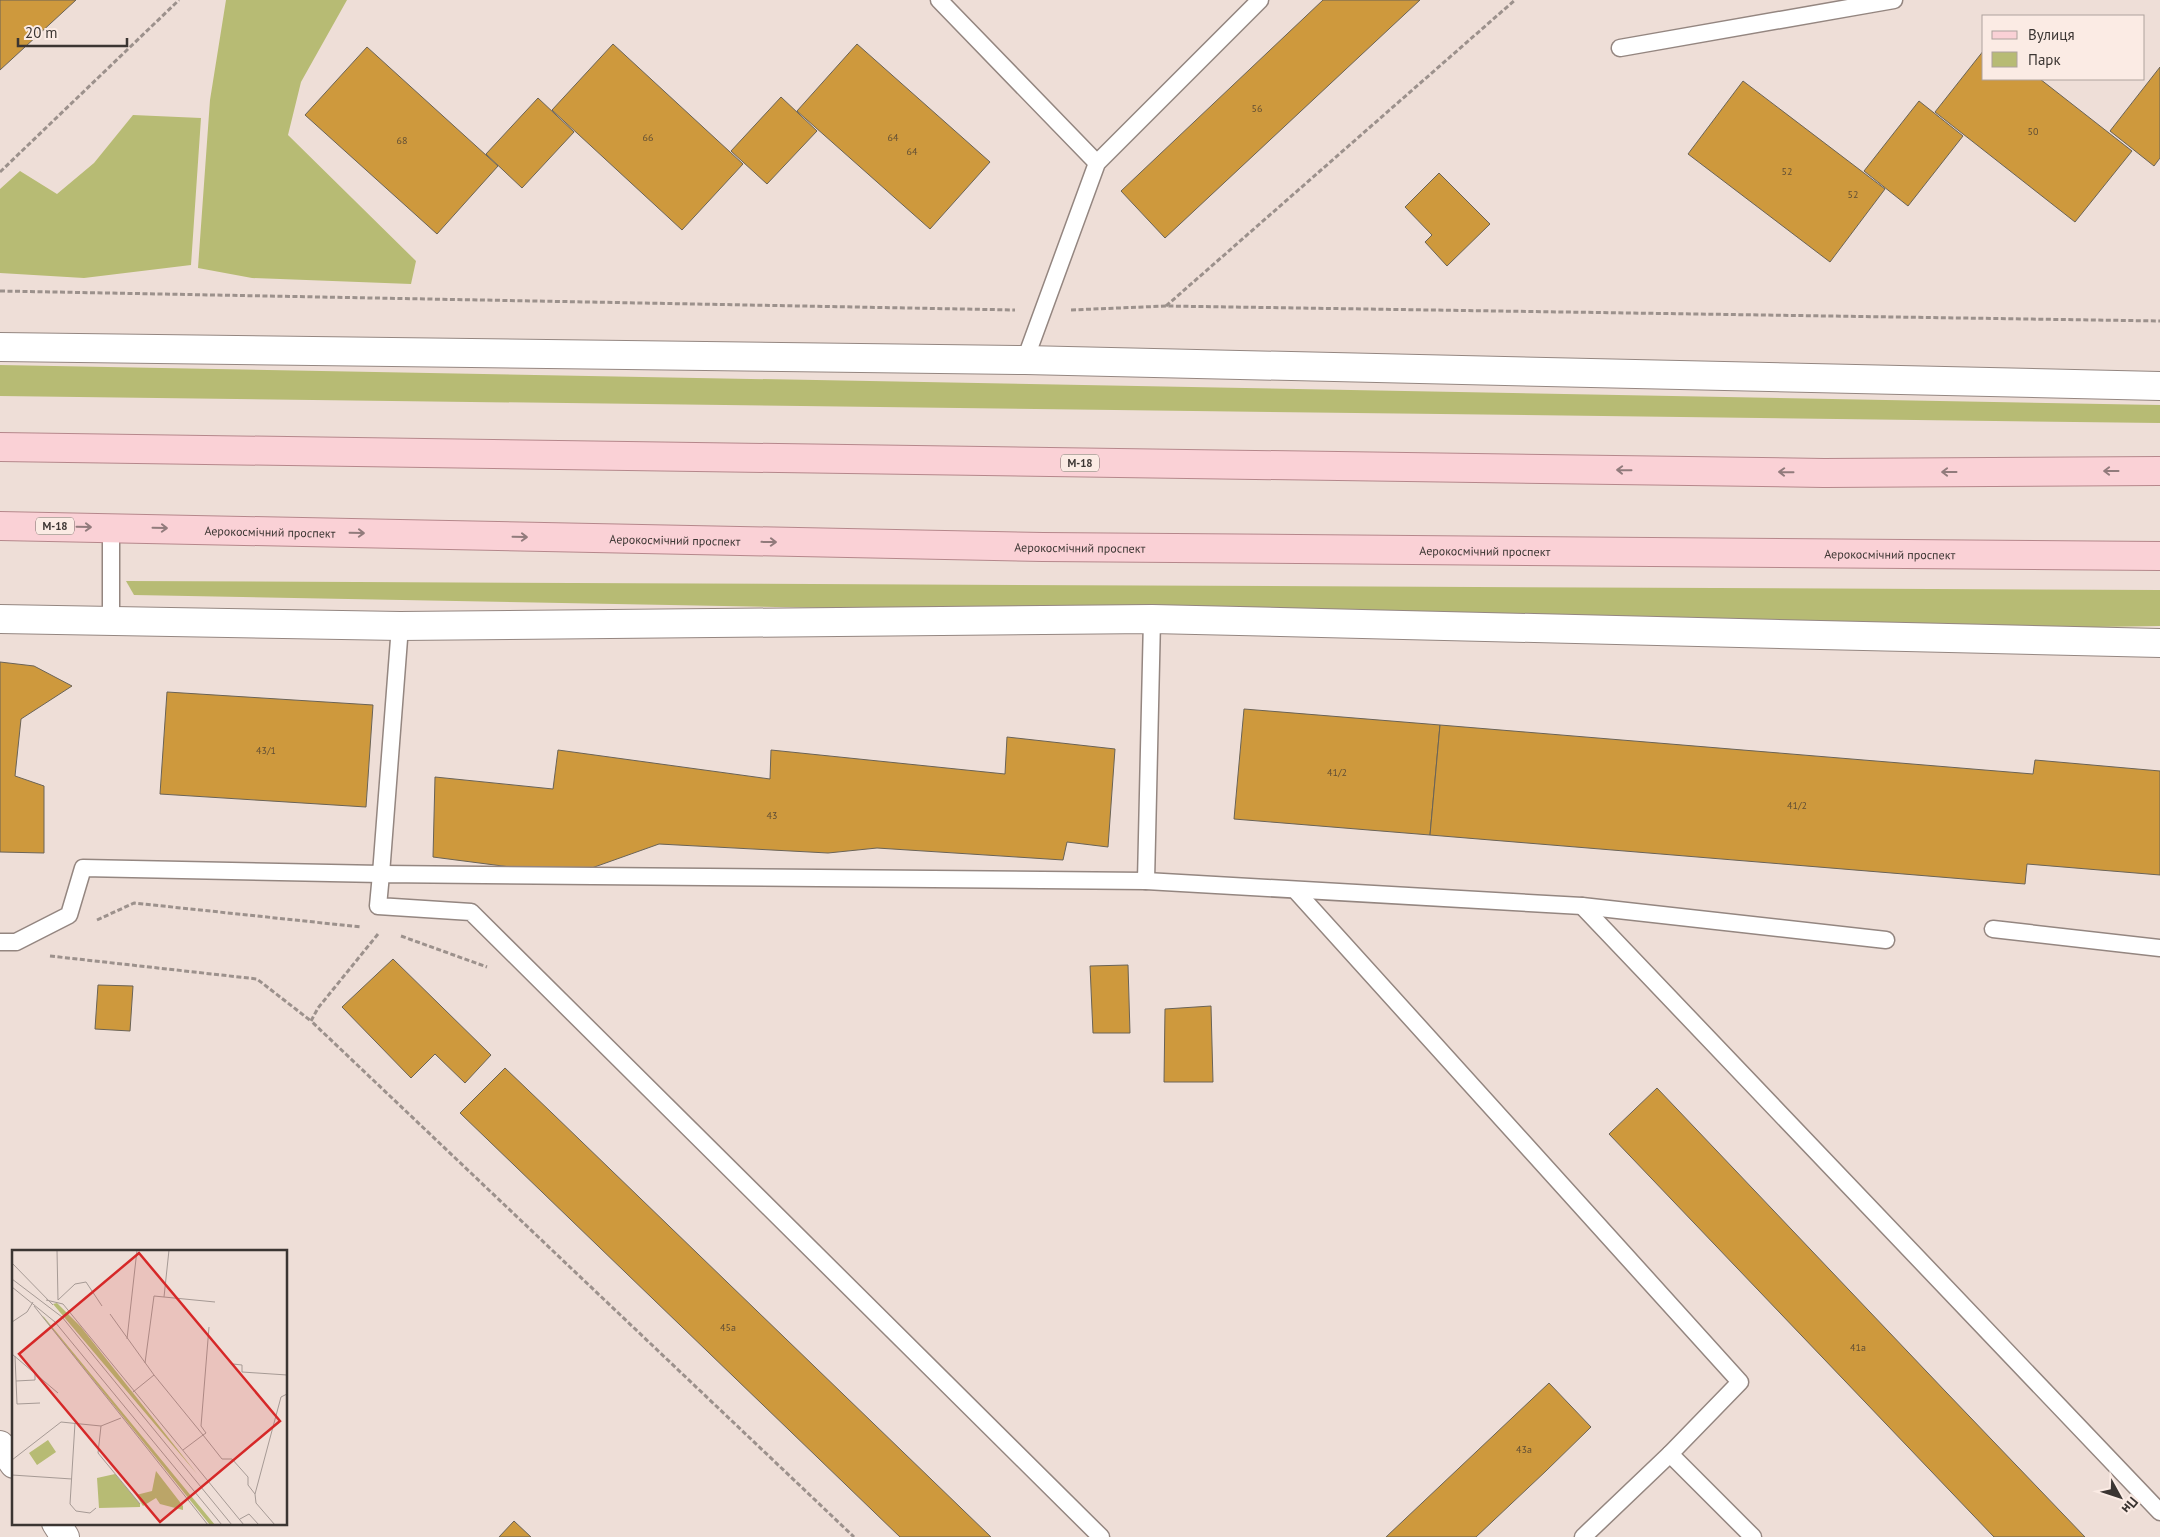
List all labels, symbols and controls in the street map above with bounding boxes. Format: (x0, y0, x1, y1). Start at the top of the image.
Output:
scale bar (18, 15, 126, 47)
legend (1982, 15, 2145, 80)
text: 20 m (25, 23, 58, 42)
text: Вулиця (2028, 25, 2075, 44)
text: Парк (2028, 50, 2061, 69)
house number: 56 (1252, 102, 1262, 115)
house number: 50 (2028, 125, 2039, 138)
house number: 66 (643, 131, 653, 144)
house number: 64 (888, 131, 899, 144)
house number: 68 (397, 134, 407, 147)
house number: 64 (907, 145, 918, 158)
house number: 52 (1782, 165, 1792, 178)
house number: 52 (1848, 188, 1858, 201)
road number: М-18 (1061, 454, 1099, 472)
one-way arrow (1616, 465, 1632, 475)
one-way arrow (2104, 466, 2120, 476)
one-way arrow (1779, 467, 1795, 477)
one-way arrow (1941, 467, 1958, 477)
road number: М-18 (36, 518, 74, 534)
one-way arrow (75, 522, 91, 532)
street label: Аерокосмічний проспект (204, 523, 336, 540)
one-way arrow (151, 524, 167, 533)
one-way arrow (348, 528, 365, 538)
street label: Аерокосмічний проспект (609, 531, 741, 548)
one-way arrow (511, 532, 527, 542)
one-way arrow (761, 537, 777, 547)
street label: Аерокосмічний проспект (1014, 539, 1146, 555)
street label: Аерокосмічний проспект (1419, 543, 1551, 559)
street label: Аерокосмічний проспект (1824, 546, 1955, 562)
house number: 43/1 (256, 744, 276, 757)
house number: 41/2 (1327, 766, 1347, 779)
house number: 41/2 (1787, 799, 1807, 812)
house number: 43 (767, 809, 777, 822)
inset map (12, 1250, 288, 1524)
house number: 45а (720, 1321, 736, 1334)
house number: 41а (1850, 1341, 1866, 1354)
house number: 43а (1516, 1443, 1532, 1456)
north arrow (2095, 1472, 2145, 1522)
text: Пн (2118, 1493, 2142, 1517)

